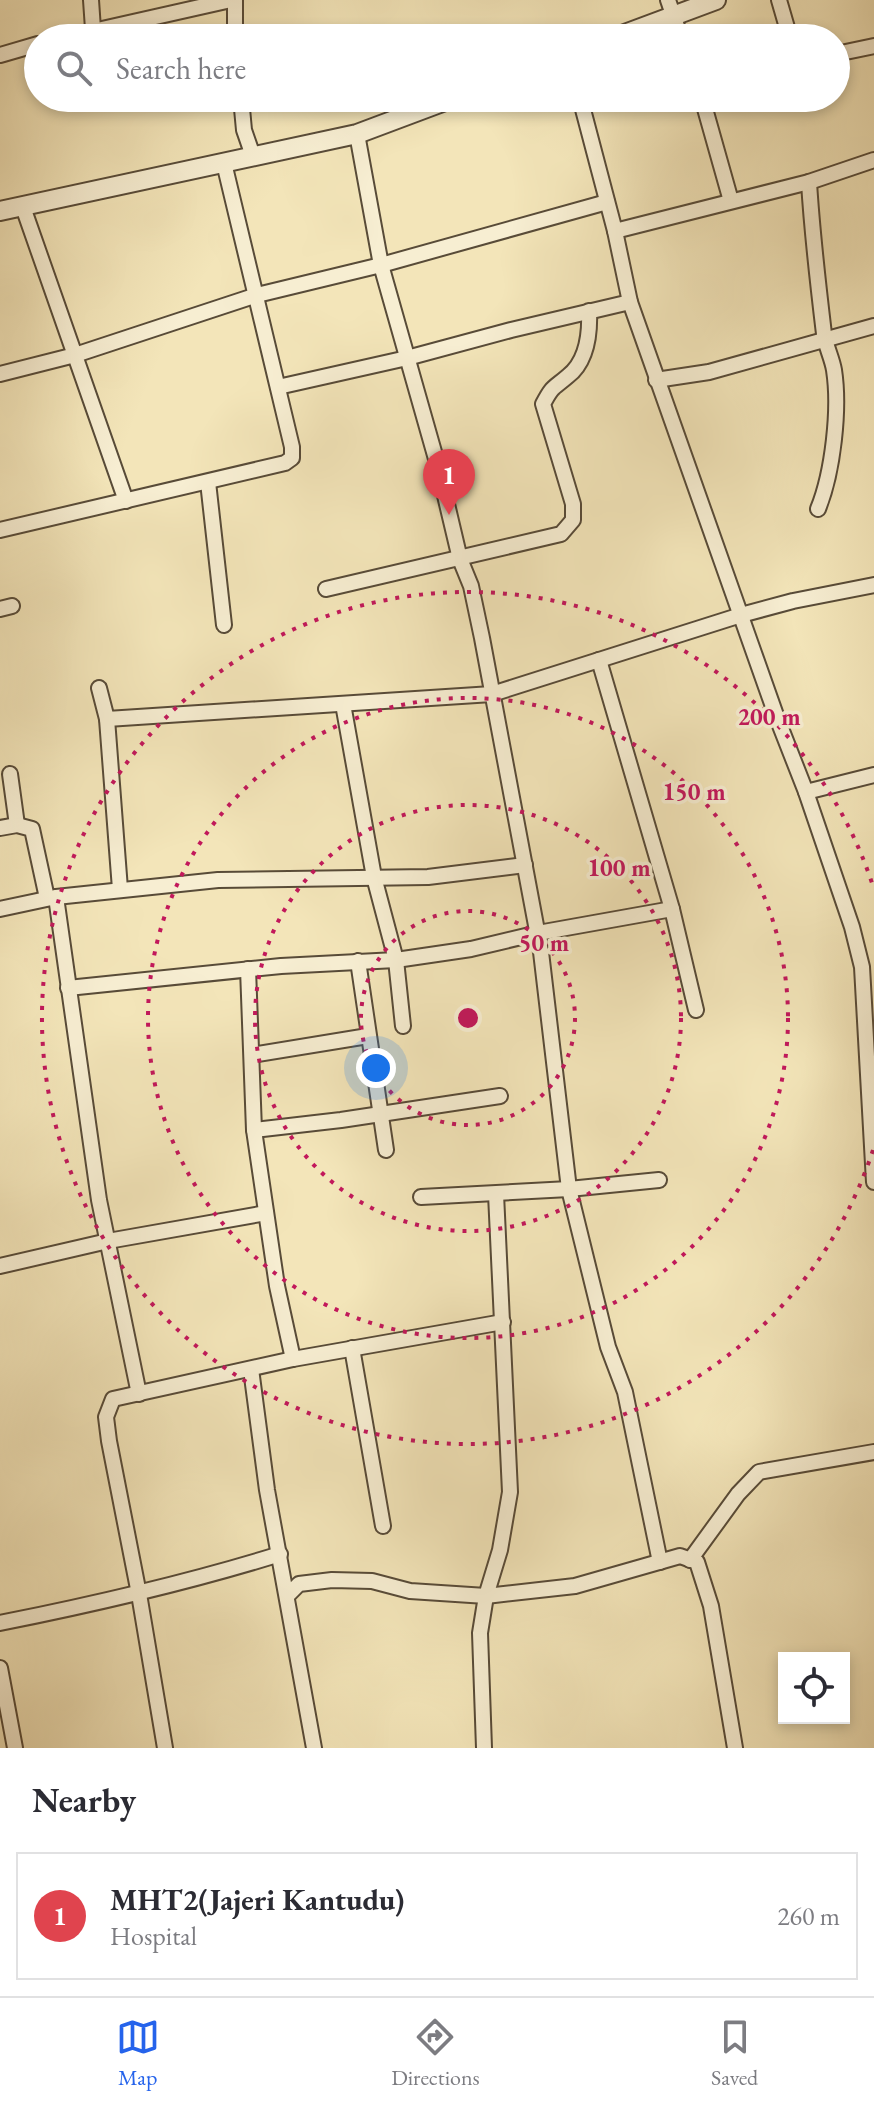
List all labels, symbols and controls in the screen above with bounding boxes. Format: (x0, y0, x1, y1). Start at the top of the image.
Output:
search box (24, 24, 850, 112)
icon: search (52, 46, 96, 90)
text: Search here (116, 49, 246, 88)
pin: 1 (423, 449, 475, 515)
text: 200 m (737, 701, 801, 732)
text: 150 m (662, 776, 726, 807)
text: 100 m (587, 852, 651, 883)
text: 50 m (519, 927, 569, 958)
centre of rings (454, 1004, 482, 1032)
your location (356, 1048, 396, 1088)
map controls (778, 1652, 850, 1724)
button: locate (778, 1652, 850, 1724)
text: Nearby (32, 1778, 136, 1822)
text: MHT2(Jajeri Kantudu) (110, 1880, 404, 1919)
text: 1 (53, 1899, 67, 1933)
text: 260 m (777, 1899, 840, 1933)
text: Hospital (110, 1919, 197, 1953)
tab: Map (116, 2015, 160, 2092)
tab: Directions (391, 2015, 480, 2092)
tab: Saved (711, 2015, 758, 2092)

